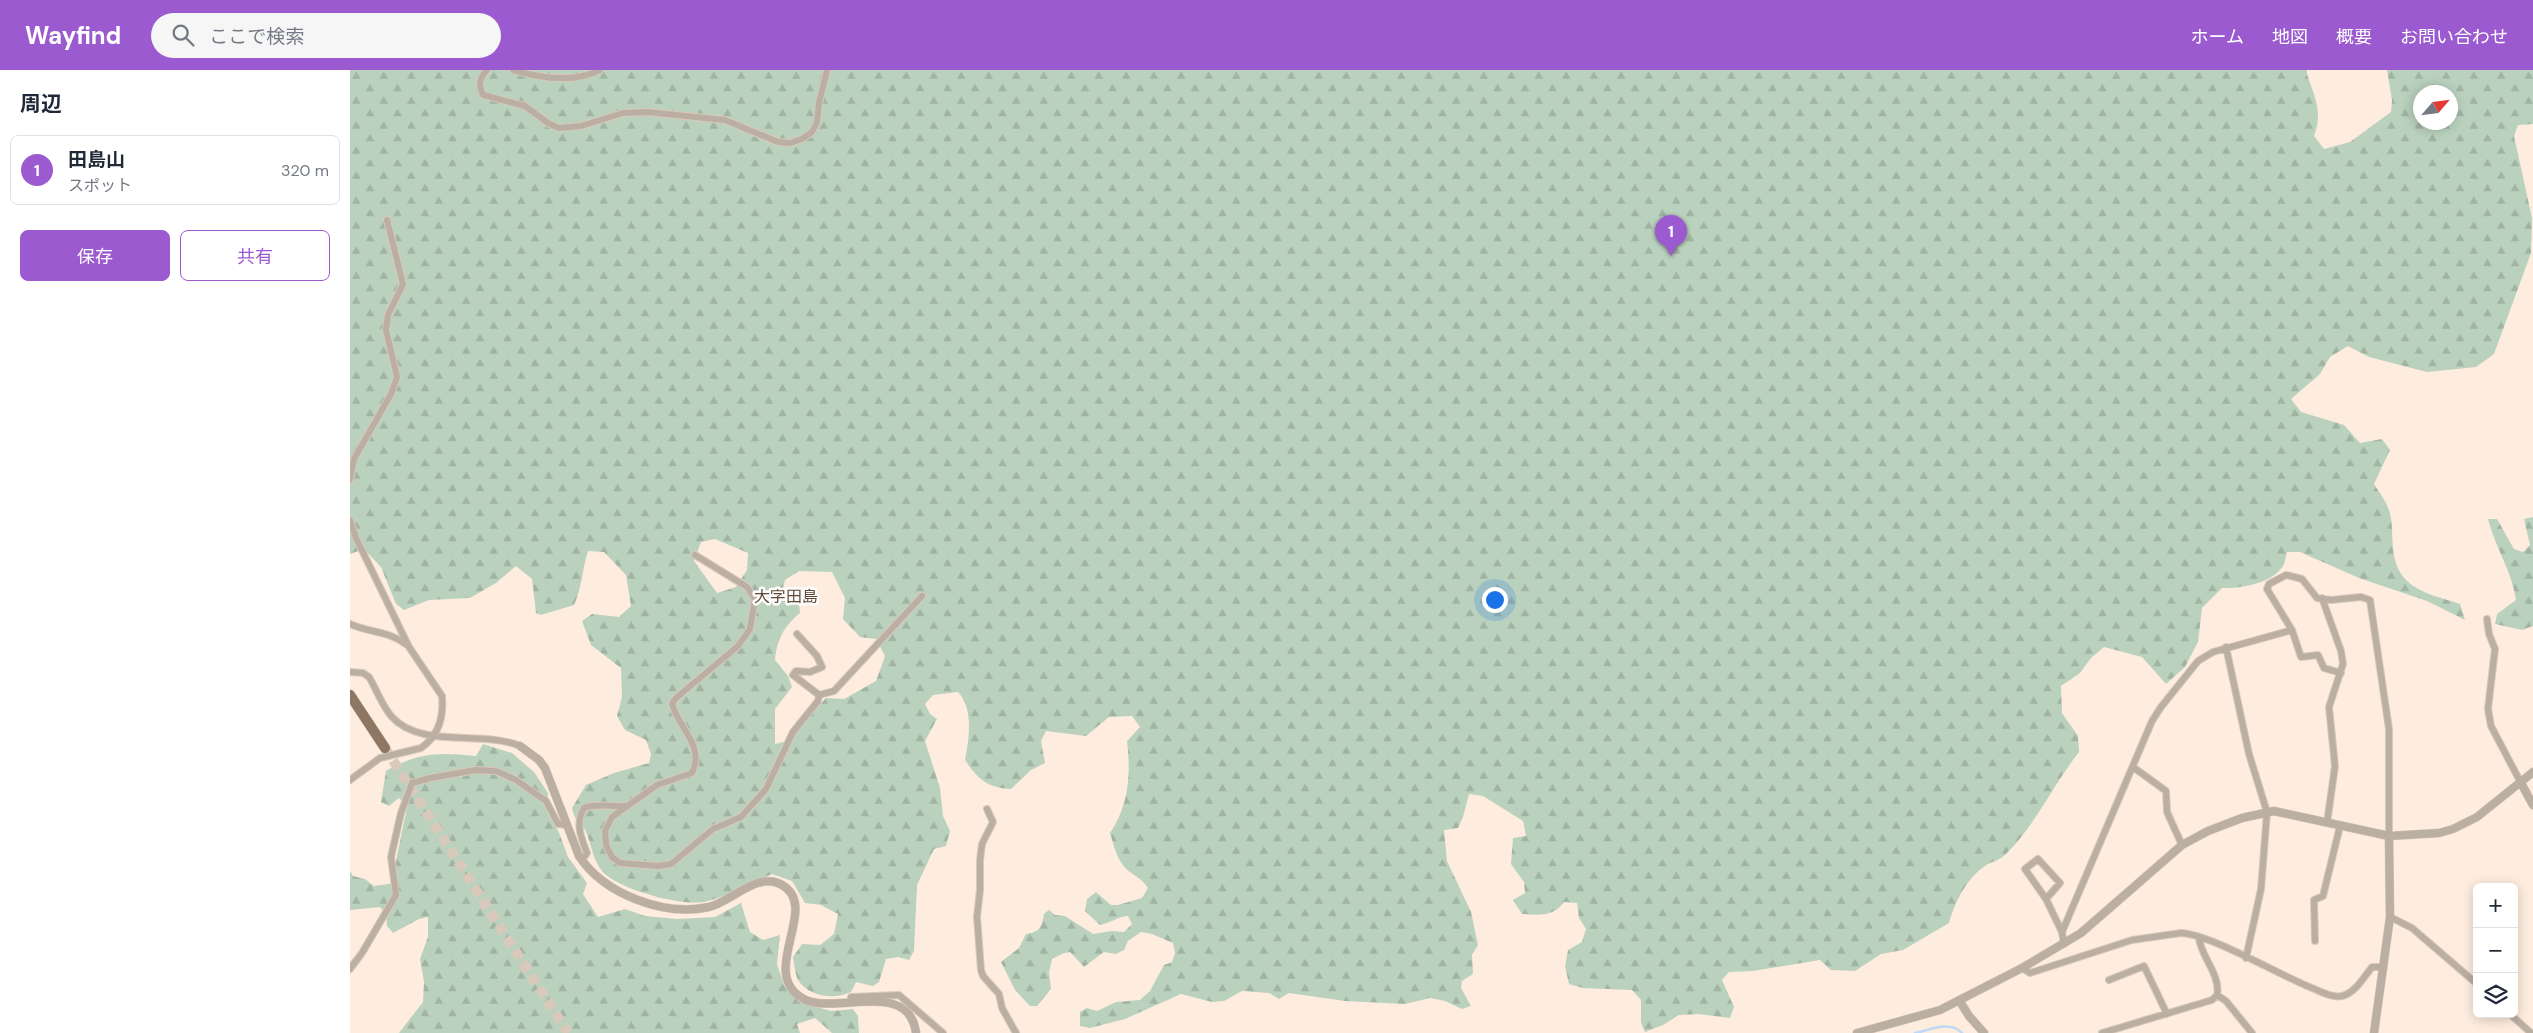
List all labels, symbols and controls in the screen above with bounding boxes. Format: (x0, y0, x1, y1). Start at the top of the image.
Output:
search box (151, 13, 501, 58)
text: Wayfind (25, 20, 121, 51)
icon: search (169, 21, 197, 49)
text: ここで検索 (209, 24, 304, 49)
text: ホーム (2191, 25, 2244, 49)
text: 地図 (2272, 25, 2308, 49)
text: 概要 (2336, 25, 2372, 49)
text: お問い合わせ (2400, 25, 2508, 49)
north arrow (2413, 85, 2458, 130)
text: 周辺 (20, 90, 62, 118)
text: 田島山 (68, 147, 125, 172)
text: 1 (34, 160, 40, 181)
text: 320 m (281, 160, 329, 181)
text: スポット (68, 175, 132, 196)
pin: 1 (1655, 215, 1687, 256)
button: 保存 (20, 230, 170, 281)
button: 共有 (180, 230, 330, 281)
district label: 大字田島 (754, 586, 818, 607)
your location (1482, 587, 1508, 613)
map controls (2473, 883, 2518, 1018)
button: + (2473, 883, 2518, 928)
button: − (2473, 928, 2518, 973)
button: layers (2473, 973, 2518, 1018)

